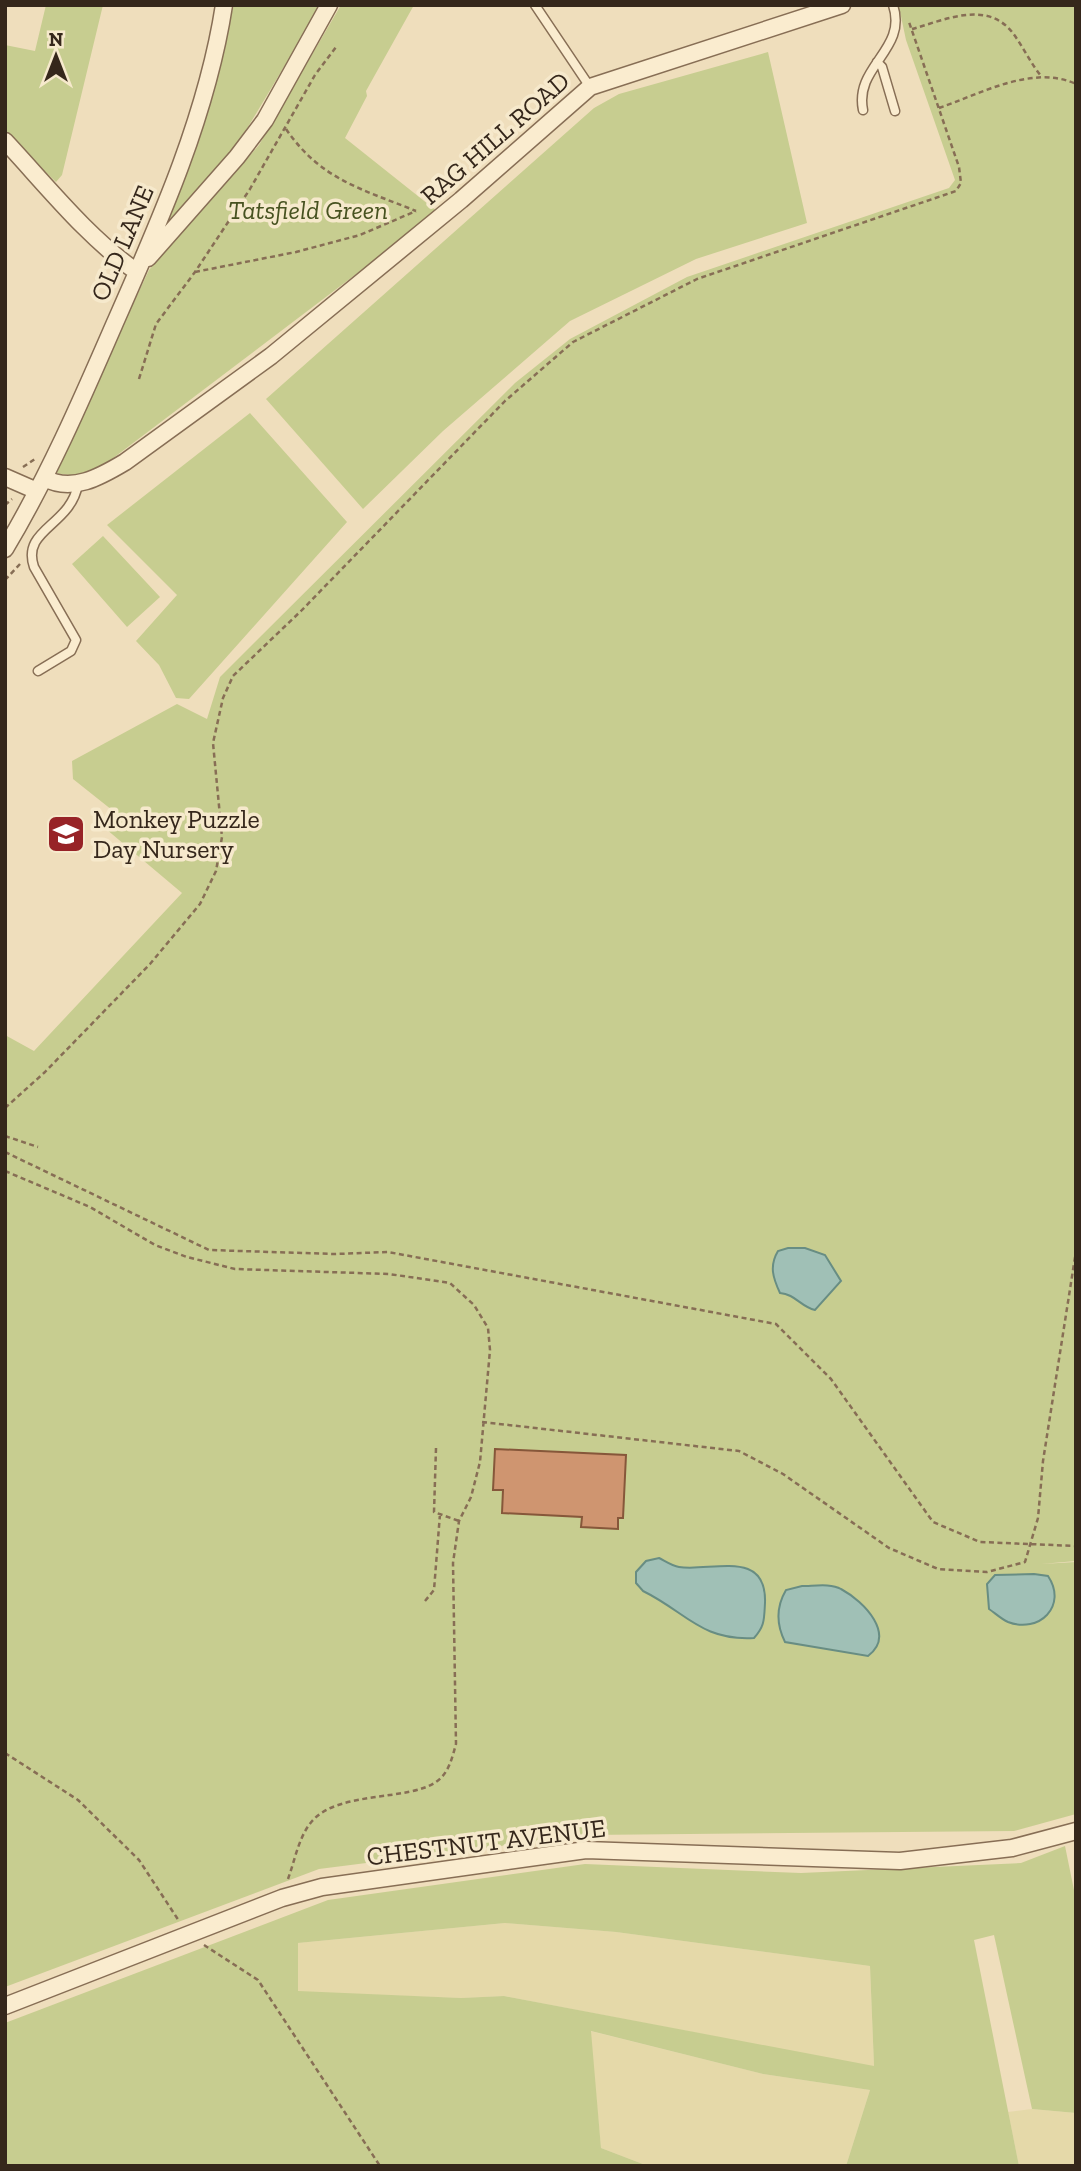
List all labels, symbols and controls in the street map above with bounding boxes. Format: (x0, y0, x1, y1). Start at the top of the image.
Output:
north arrow (21, 21, 91, 91)
text: N (49, 28, 63, 51)
street label: RAG HILL ROAD (414, 65, 576, 211)
street label: OLD LANE (83, 180, 161, 306)
park label: Tatsfield Green (228, 194, 388, 226)
place label: Monkey Puzzle Day Nursery (93, 803, 260, 865)
school or university icon: Monkey Puzzle Day Nursery (45, 813, 87, 855)
street label: CHESTNUT AVENUE (365, 1811, 607, 1873)

